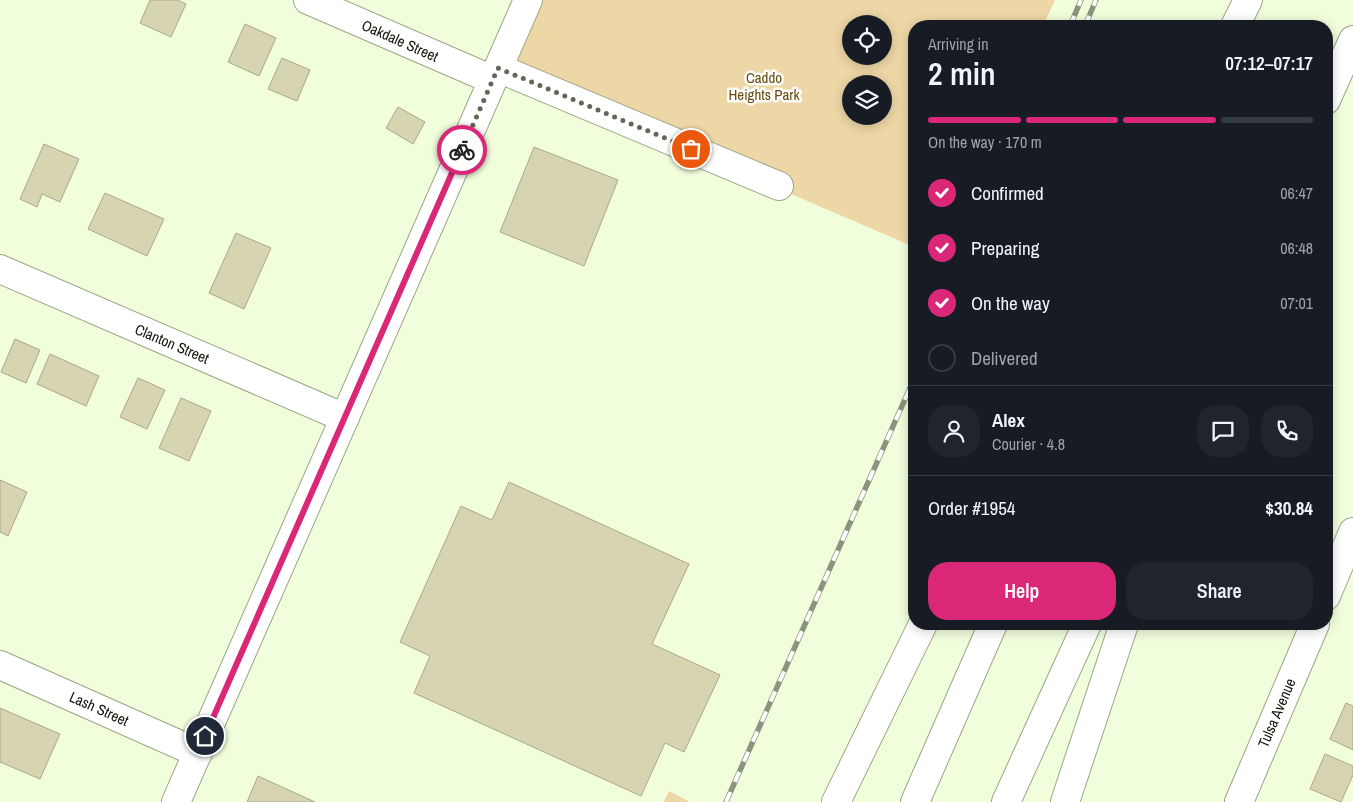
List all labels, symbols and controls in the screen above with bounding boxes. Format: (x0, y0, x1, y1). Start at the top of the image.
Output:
street label: Oakdale Street (358, 14, 442, 67)
map controls (842, 15, 892, 125)
button: locate (842, 15, 892, 65)
text: Arriving in (928, 33, 989, 55)
text: 07:12–07:17 (1225, 50, 1313, 76)
text: 2 min (928, 52, 996, 95)
park label: Caddo Heights Park (728, 67, 800, 105)
button: layers (842, 75, 892, 125)
courier (437, 125, 487, 175)
pin (670, 128, 712, 170)
text: On the way · 170 m (928, 131, 1042, 153)
icon: bag (677, 135, 705, 163)
icon: bike (448, 136, 476, 164)
icon: check (928, 179, 956, 207)
text: Confirmed (971, 180, 1044, 206)
text: 06:47 (1280, 182, 1313, 204)
icon: check (928, 234, 956, 262)
text: Preparing (971, 235, 1039, 261)
text: 06:48 (1280, 237, 1313, 259)
icon: check (928, 289, 956, 317)
text: On the way (971, 290, 1050, 316)
text: 07:01 (1280, 292, 1313, 314)
street label: Clanton Street (132, 319, 213, 369)
text: Delivered (971, 345, 1038, 371)
button: person (928, 405, 980, 457)
button: chat (1197, 405, 1249, 457)
button: phone (1261, 405, 1313, 457)
text: Alex (992, 407, 1025, 433)
text: Courier · 4.8 (992, 433, 1065, 455)
text: Order #1954 (928, 495, 1015, 521)
text: $30.84 (1265, 495, 1313, 521)
button: Help (928, 562, 1116, 620)
button: Share (1126, 562, 1313, 620)
street label: Tulsa Avenue (1253, 675, 1301, 751)
street label: Lash Street (66, 686, 133, 731)
pin (184, 715, 226, 757)
icon: home (191, 722, 219, 750)

